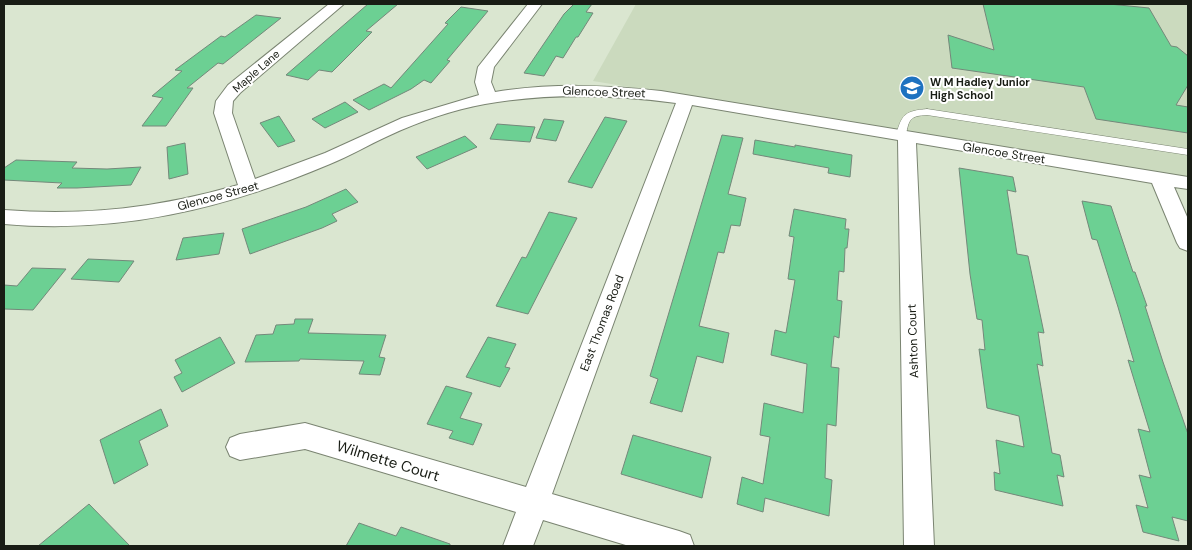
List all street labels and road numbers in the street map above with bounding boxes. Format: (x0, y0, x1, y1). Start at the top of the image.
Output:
street label: Maple Lane (229, 47, 283, 95)
street label: Glencoe Street (562, 83, 646, 101)
street label: Glencoe Street (962, 139, 1047, 167)
street label: Glencoe Street (176, 177, 261, 215)
street label: East Thomas Road (576, 272, 628, 374)
street label: Ashton Court (904, 303, 922, 378)
street label: Wilmette Court (334, 436, 442, 486)

